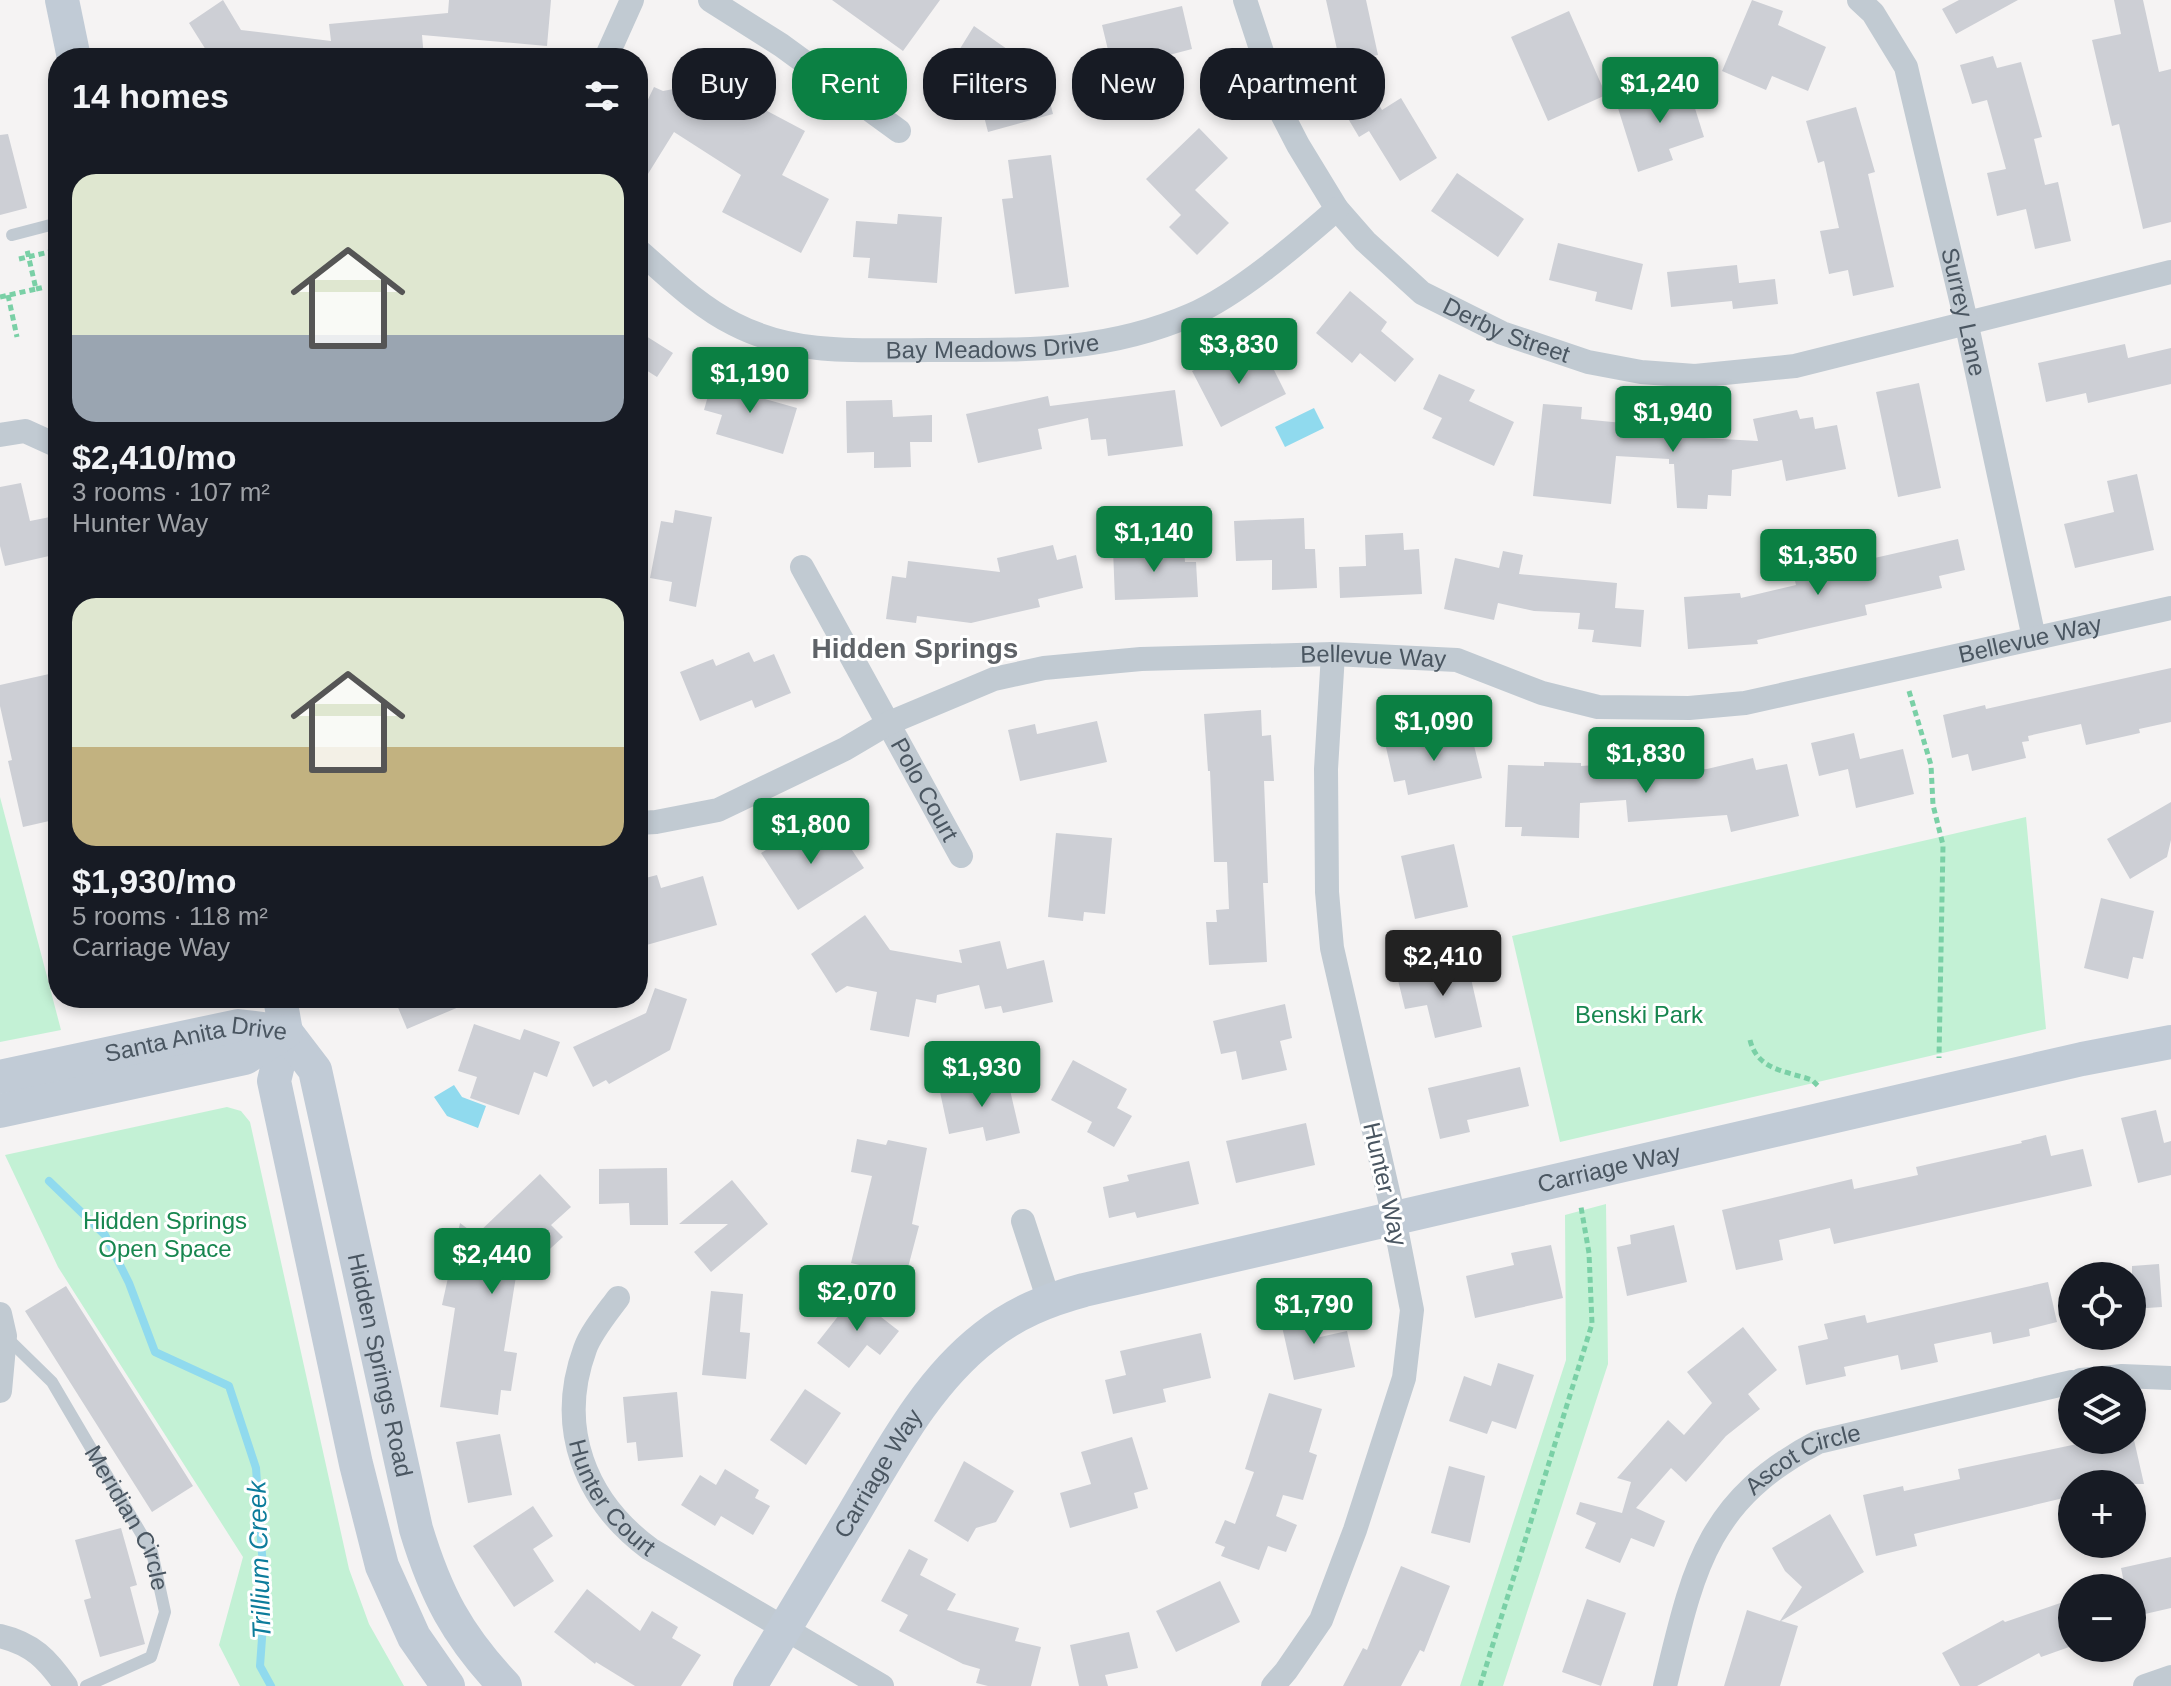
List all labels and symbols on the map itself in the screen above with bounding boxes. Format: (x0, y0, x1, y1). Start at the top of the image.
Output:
pin: $1,240 (1595, 57, 1725, 125)
street label: Surrey Lane (1936, 245, 1991, 379)
street label: Derby Street (1439, 292, 1574, 368)
pin: $3,830 (1174, 318, 1304, 386)
street label: Bay Meadows Drive (886, 328, 1101, 363)
pin: $1,190 (685, 347, 815, 415)
pin: $1,940 (1608, 386, 1738, 454)
pin: $1,140 (1089, 506, 1219, 574)
pin: $1,350 (1753, 529, 1883, 597)
street label: Bellevue Way (1956, 610, 2104, 668)
district label: Hidden Springs (812, 633, 1018, 664)
street label: Bellevue Way (1300, 640, 1447, 672)
pin: $1,090 (1369, 695, 1499, 763)
pin: $1,830 (1581, 727, 1711, 795)
street label: Polo Court (886, 733, 964, 846)
pin: $1,800 (746, 798, 876, 866)
pin: $2,410 (1378, 930, 1508, 998)
park label: Benski Park (1575, 1001, 1704, 1028)
street label: Santa Anita Drive (102, 1011, 289, 1067)
pin: $1,930 (917, 1041, 1047, 1109)
street label: Hunter Way (1358, 1120, 1413, 1248)
street label: Carriage Way (1535, 1138, 1683, 1198)
park label: Hidden Springs Open Space (83, 1207, 247, 1262)
pin: $2,440 (427, 1228, 557, 1296)
street label: Hidden Springs Road (343, 1251, 418, 1479)
pin: $2,070 (792, 1265, 922, 1333)
pin: $1,790 (1249, 1278, 1379, 1346)
street label: Carriage Way (828, 1404, 927, 1543)
street label: Ascot Circle (1739, 1418, 1863, 1500)
street label: Hunter Court (564, 1436, 661, 1561)
street label: Meridian Circle (79, 1441, 174, 1593)
water label: Trillium Creek (241, 1478, 277, 1640)

